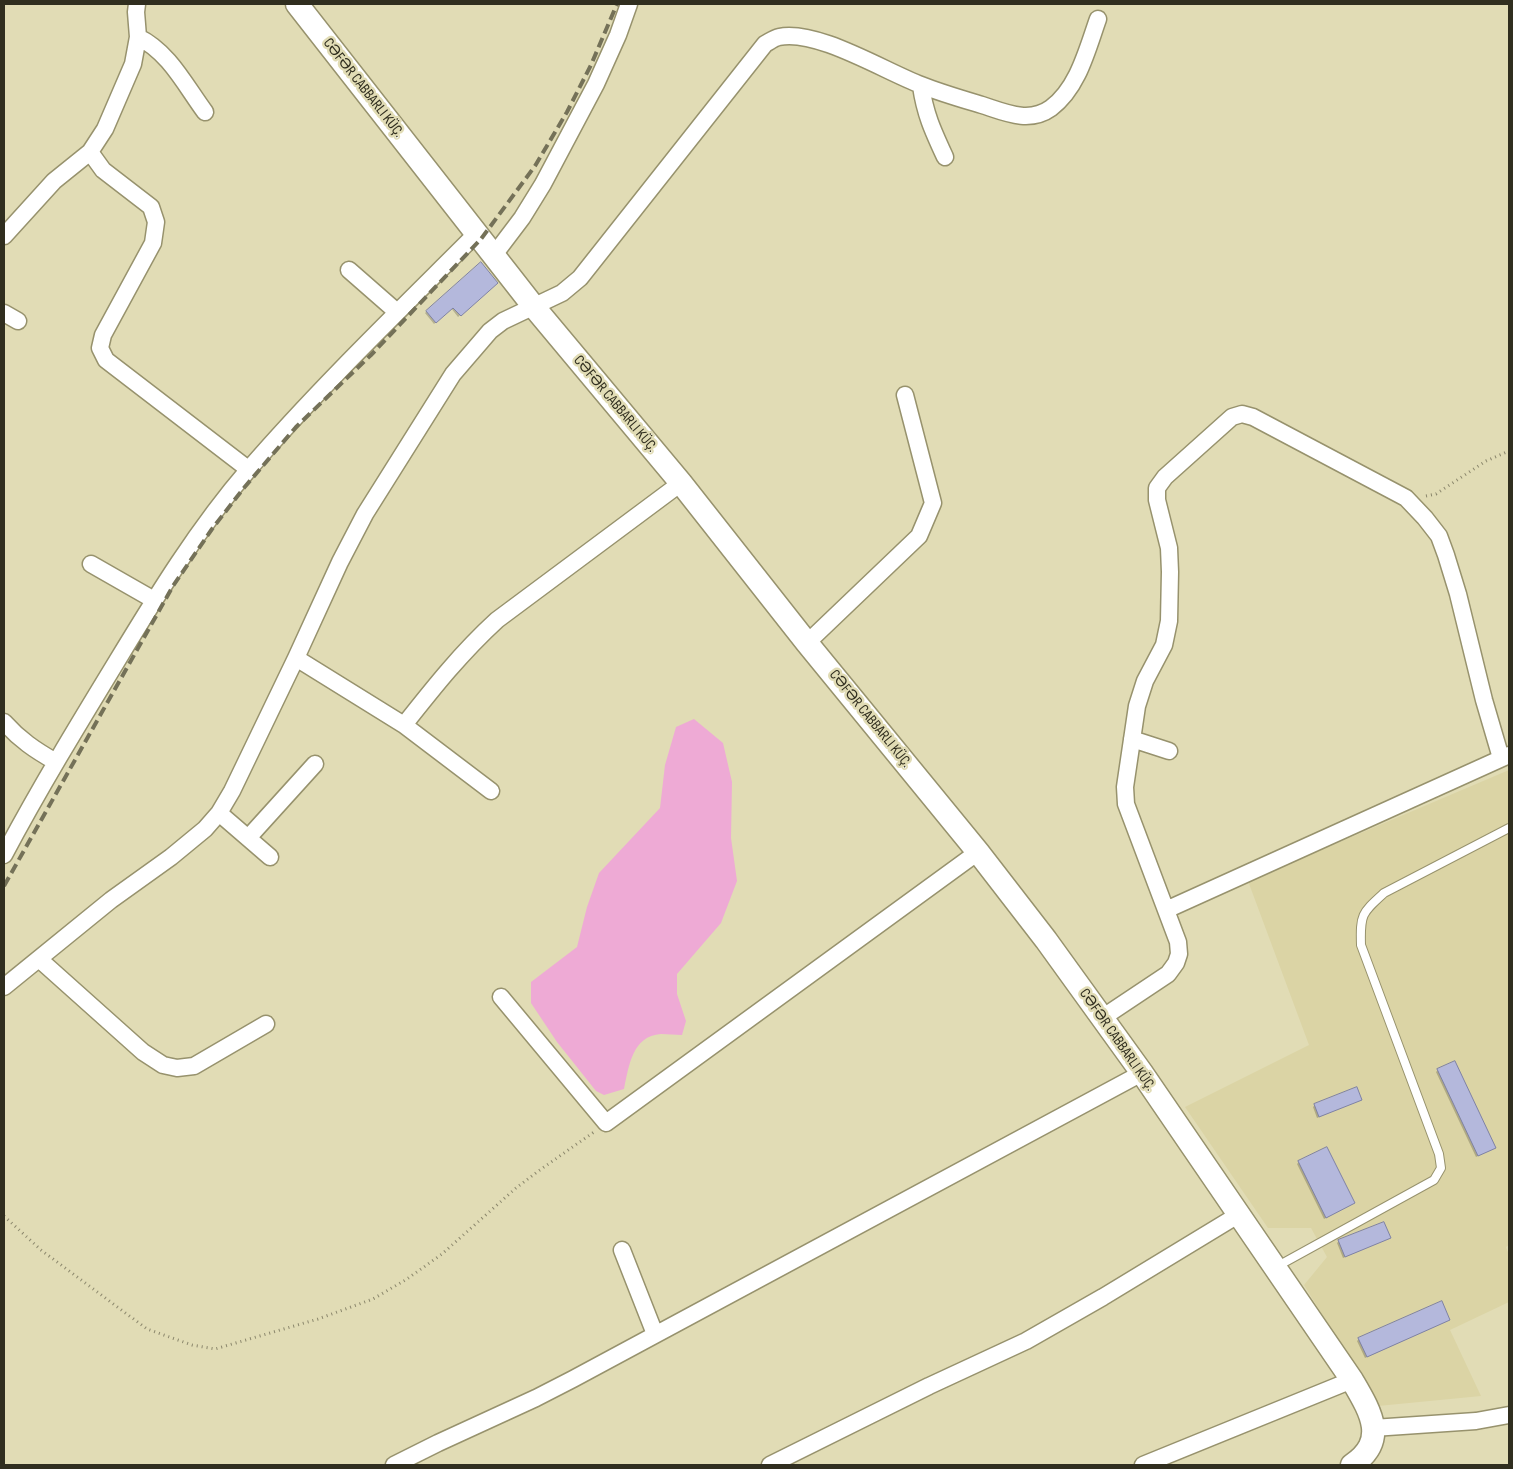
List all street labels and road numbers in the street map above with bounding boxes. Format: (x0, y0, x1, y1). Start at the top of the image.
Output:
street label: CƏFƏR CABBARLI KÜÇ. (319, 35, 407, 141)
street label: CƏFƏR CABBARLI KÜÇ. (569, 352, 661, 456)
street label: CƏFƏR CABBARLI KÜÇ. (825, 666, 915, 772)
street label: CƏFƏR CABBARLI KÜÇ. (1075, 985, 1159, 1095)

